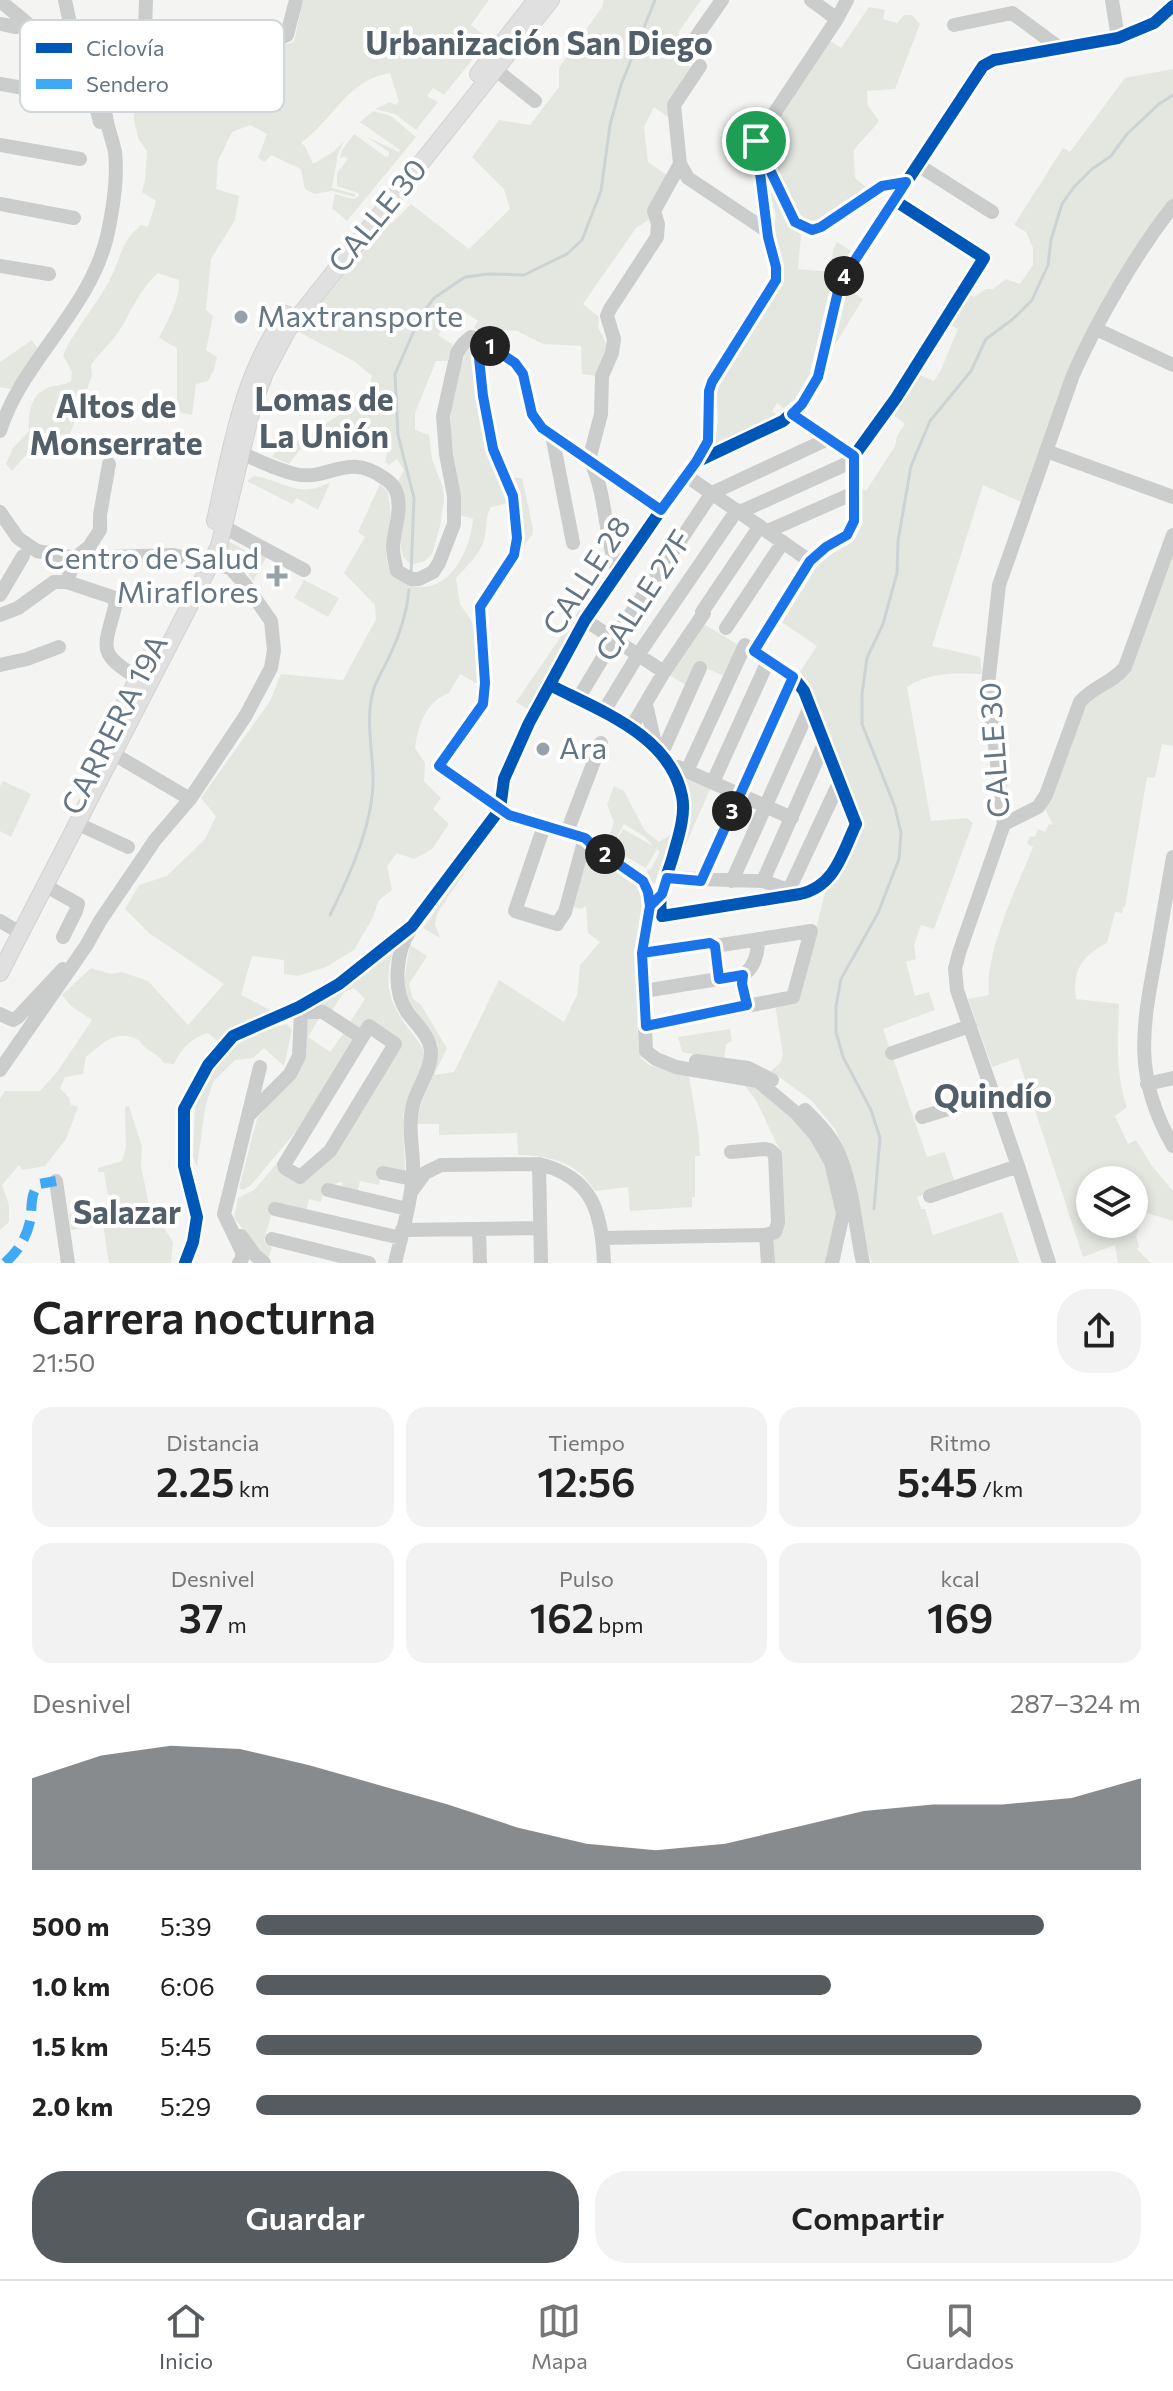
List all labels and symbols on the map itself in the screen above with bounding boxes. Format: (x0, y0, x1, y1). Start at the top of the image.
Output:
legend (20, 20, 284, 112)
district label: Urbanización San Diego (365, 22, 713, 62)
text: Ciclovía (86, 34, 164, 61)
text: Sendero (86, 70, 169, 97)
pin (722, 107, 790, 175)
street label: CALLE 30 (319, 150, 433, 279)
pin: 4 (824, 256, 864, 296)
place label: Maxtransporte (257, 296, 463, 333)
marker: Maxtransporte (232, 308, 250, 326)
pin: 1 (470, 326, 510, 366)
district label: Lomas de La Unión (254, 378, 394, 455)
district label: Altos de Monserrate (29, 385, 203, 462)
street label: CALLE 28 (533, 508, 637, 641)
street label: CALLE 27F (586, 522, 698, 667)
place label: Centro de Salud Miraflores (44, 538, 259, 609)
marker: Centro de Salud Miraflores (266, 565, 288, 587)
street label: CARRERA 19A (52, 628, 174, 820)
street label: CALLE 30 (969, 681, 1016, 819)
place label: Ara (559, 728, 607, 765)
marker: Ara (534, 740, 552, 758)
pin: 3 (712, 791, 752, 831)
pin: 2 (585, 834, 625, 874)
district label: Quindío (934, 1075, 1052, 1115)
district label: Salazar (73, 1191, 181, 1231)

